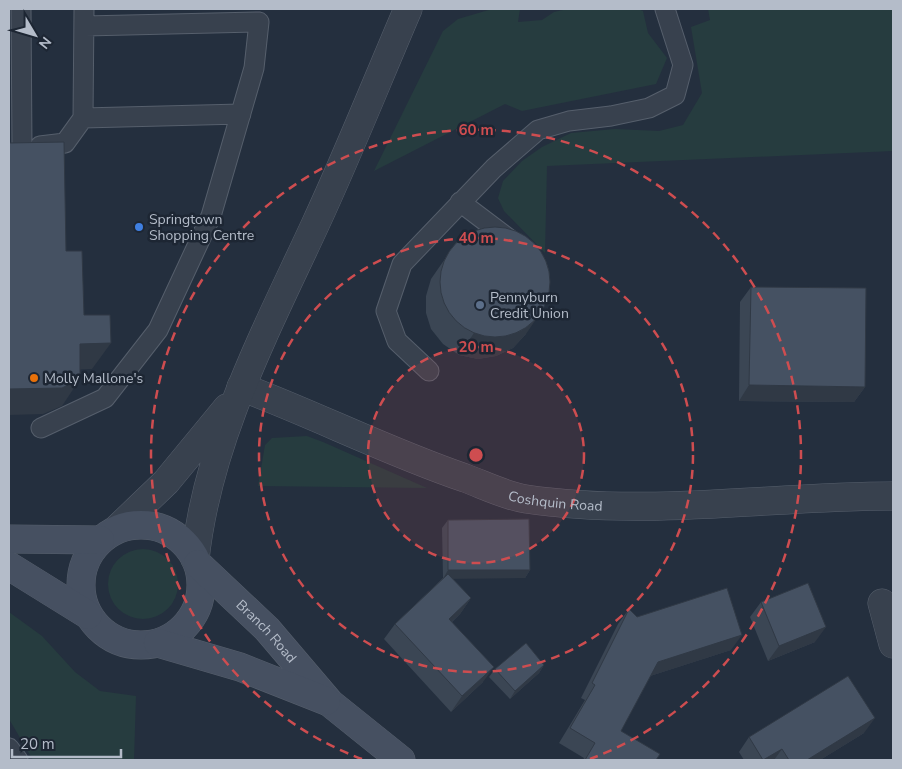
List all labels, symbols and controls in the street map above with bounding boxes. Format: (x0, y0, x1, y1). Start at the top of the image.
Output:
north arrow (10, 10, 60, 60)
text: N (34, 33, 56, 53)
text: 60 m (458, 120, 494, 140)
place label: Springtown Shopping Centre (149, 210, 254, 245)
marker: Springtown Shopping Centre (133, 221, 145, 233)
text: 40 m (458, 228, 494, 248)
place label: Pennyburn Credit Union (490, 288, 569, 323)
marker: Pennyburn Credit Union (474, 299, 486, 311)
text: 20 m (458, 337, 494, 357)
place label: Molly Mallone's (44, 369, 144, 388)
marker: Molly Mallone's (28, 372, 40, 384)
centre of rings (467, 446, 485, 464)
street label: Coshquin Road (506, 486, 603, 515)
street label: Branch Road (232, 595, 301, 667)
scale bar (12, 726, 121, 758)
text: 20 m (20, 734, 55, 754)

